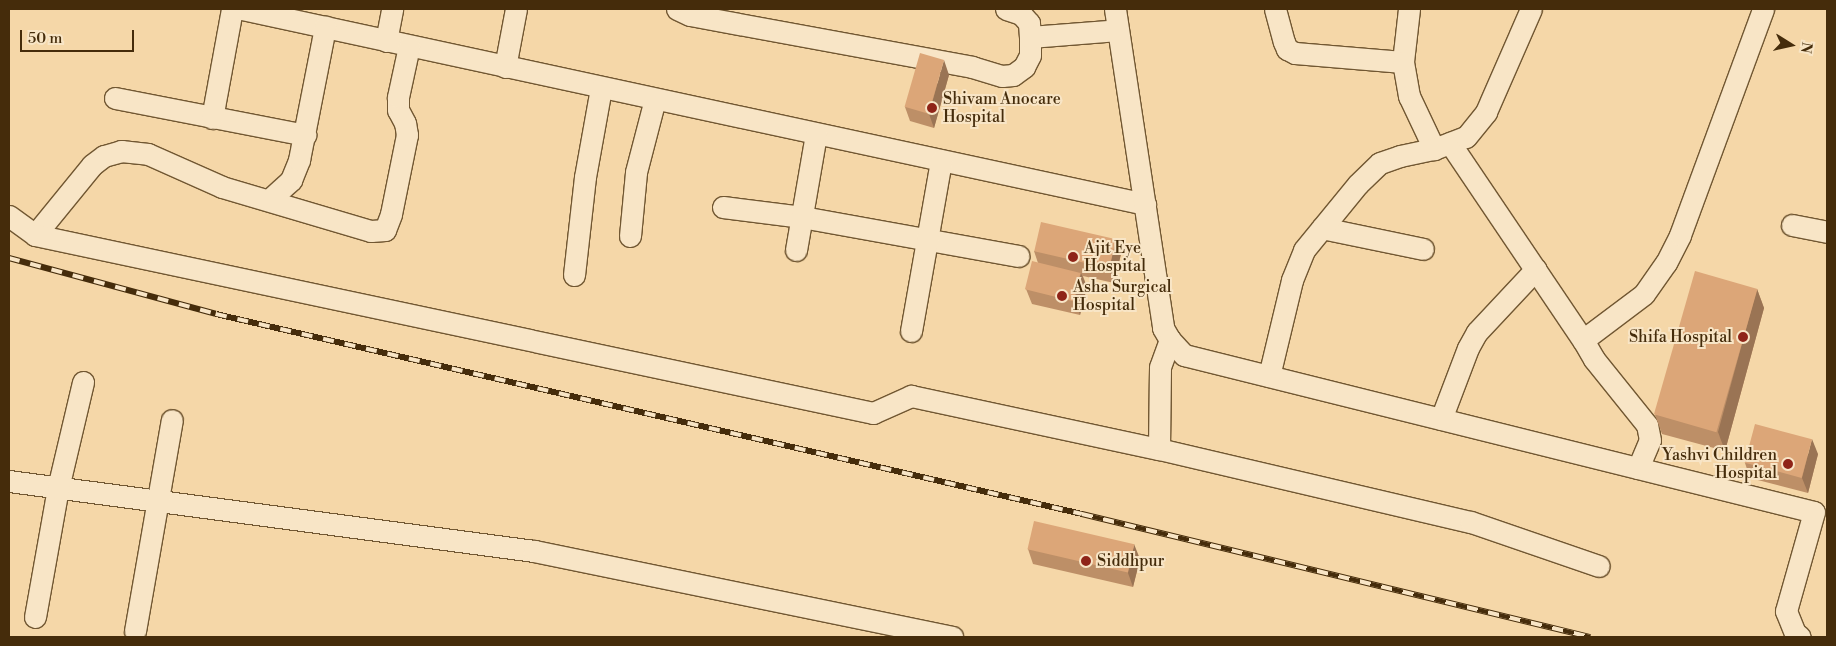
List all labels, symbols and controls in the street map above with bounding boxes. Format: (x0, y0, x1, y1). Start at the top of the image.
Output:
scale bar (22, 20, 136, 52)
north arrow (1766, 20, 1816, 70)
text: 50 m (28, 29, 62, 48)
text: N (1796, 41, 1816, 55)
place label: Shivam Anocare Hospital (943, 89, 1061, 127)
marker: Shivam Anocare Hospital (925, 101, 939, 115)
place label: Ajit Eye Hospital (1084, 238, 1146, 276)
marker: Ajit Eye Hospital (1066, 250, 1080, 264)
place label: Asha Surgical Hospital (1073, 277, 1171, 315)
marker: Asha Surgical Hospital (1055, 289, 1069, 303)
place label: Shifa Hospital (1629, 327, 1732, 347)
marker: Shifa Hospital (1736, 330, 1750, 344)
place label: Yashvi Children Hospital (1662, 445, 1777, 483)
marker: Yashvi Children Hospital (1781, 457, 1795, 471)
place label: Siddhpur (1097, 551, 1164, 571)
marker: Siddhpur (1079, 554, 1093, 568)

